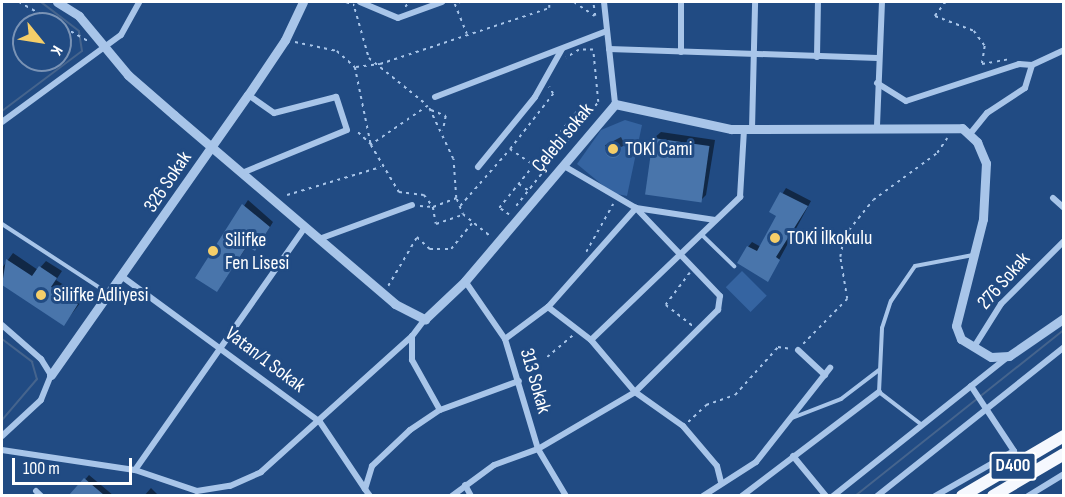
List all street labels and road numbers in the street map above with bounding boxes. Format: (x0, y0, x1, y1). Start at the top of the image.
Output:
street label: Çelebi sokak (527, 99, 599, 177)
street label: 326 Sokak (139, 147, 197, 217)
street label: 276 Sokak (973, 247, 1035, 315)
street label: Vatan/1 Sokak (220, 322, 310, 398)
street label: 313 Sokak (514, 346, 556, 416)
road number: D400 (989, 451, 1037, 481)

